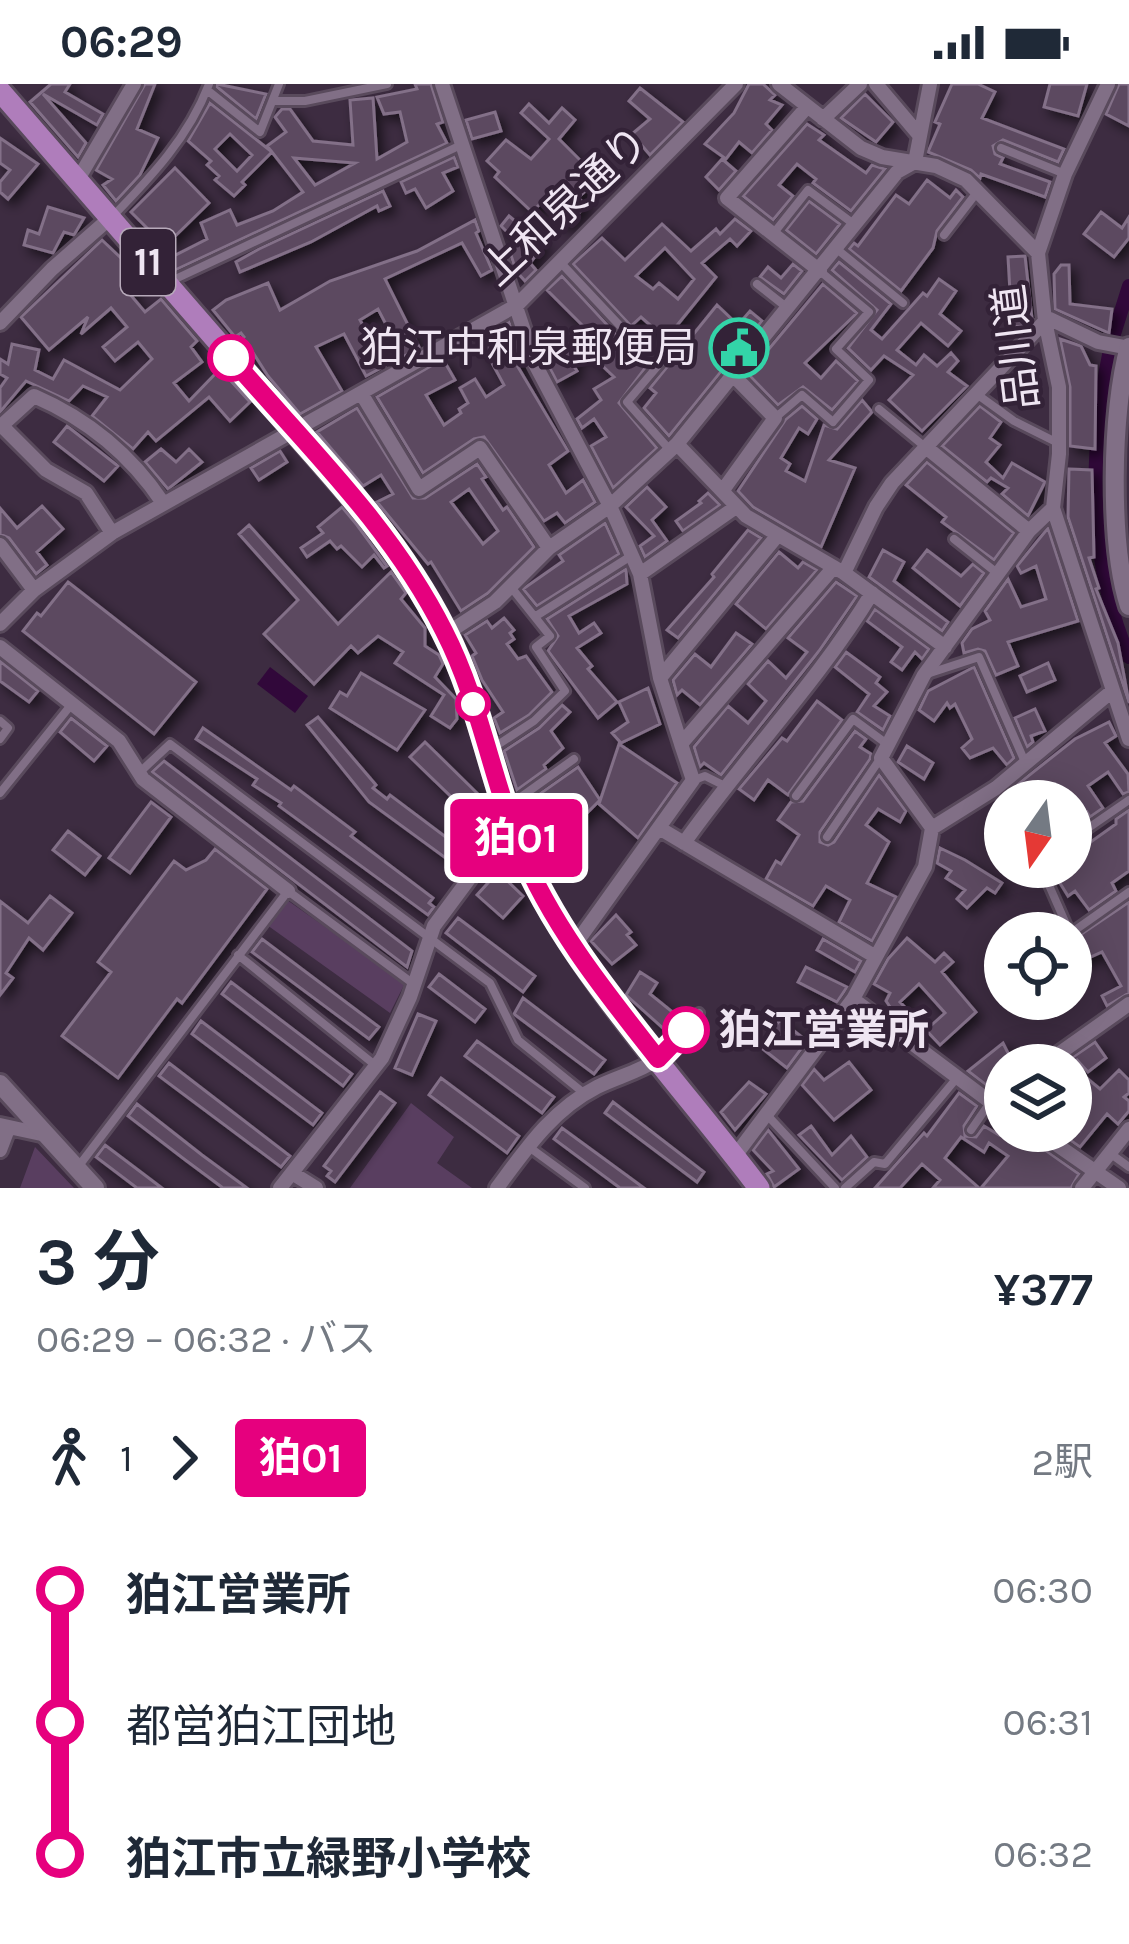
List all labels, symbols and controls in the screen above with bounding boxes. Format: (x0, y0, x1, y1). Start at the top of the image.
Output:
text: 06:29 (60, 16, 183, 68)
street label: 上和泉通り (471, 116, 659, 296)
road number: 11 (121, 229, 175, 295)
street label: 品川道 (984, 281, 1048, 413)
public building icon: 狛江中和泉郵便局 (708, 317, 770, 379)
place label: 狛江中和泉郵便局 (361, 323, 697, 373)
unlabelled marker (209, 336, 253, 380)
unlabelled marker (457, 688, 489, 720)
north arrow (984, 780, 1092, 888)
map controls (984, 780, 1092, 1152)
line badge: 狛01 (447, 799, 585, 877)
text: 狛01 (474, 813, 558, 863)
button: locate (984, 912, 1092, 1020)
place label: 狛江営業所 (719, 1005, 929, 1055)
marker: 狛江営業所 (664, 1008, 708, 1052)
button: layers (984, 1044, 1092, 1152)
text: 3 分 (36, 1223, 160, 1301)
text: ¥377 (994, 1264, 1093, 1316)
text: 06:29 – 06:32 · バス (36, 1316, 376, 1362)
icon: walk (36, 1425, 102, 1491)
icon: forward (151, 1425, 217, 1491)
text: 狛01 (259, 1433, 342, 1483)
text: 1 (120, 1435, 133, 1481)
text: 2駅 (1031, 1439, 1093, 1485)
text: 06:30 (992, 1567, 1093, 1613)
text: 狛江営業所 (126, 1569, 351, 1621)
text: 06:31 (1003, 1699, 1093, 1745)
text: 都営狛江団地 (126, 1701, 396, 1753)
text: 06:32 (993, 1831, 1093, 1877)
text: 狛江市立緑野小学校 (126, 1833, 531, 1885)

